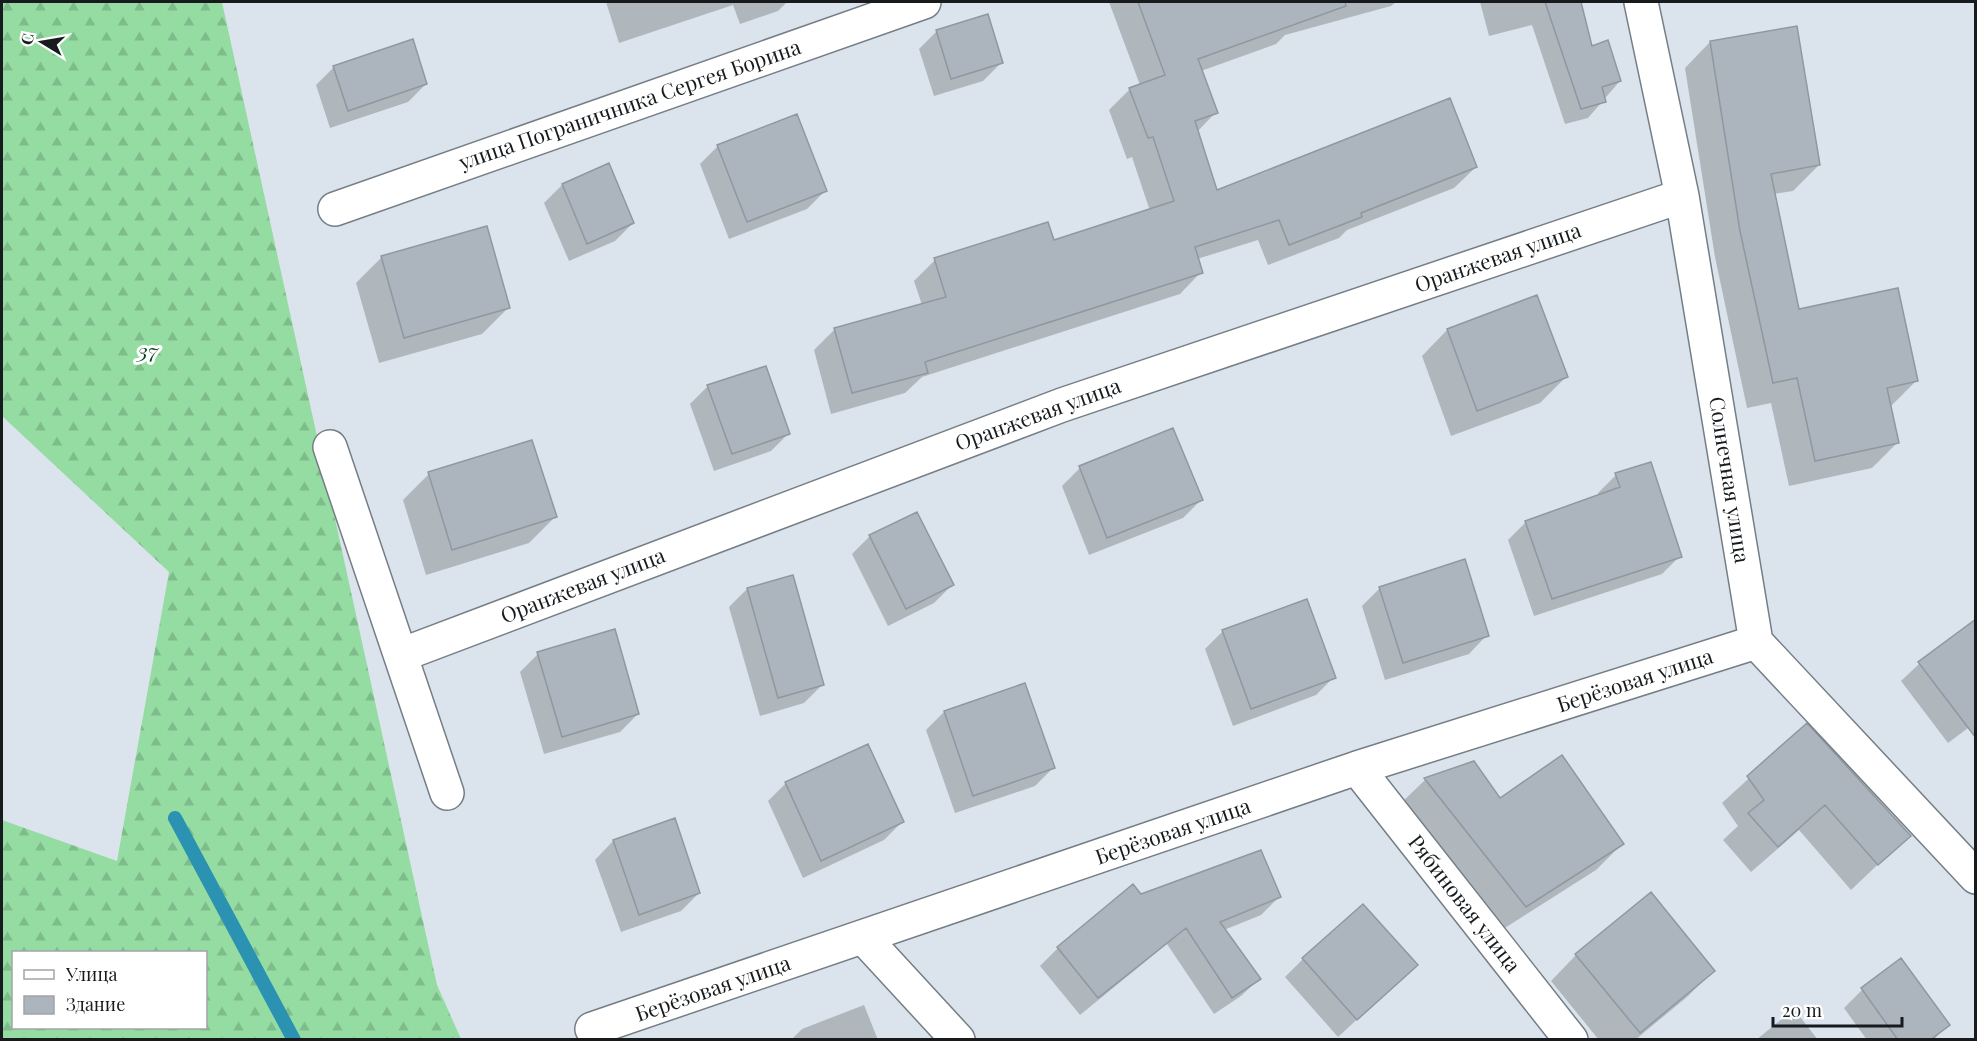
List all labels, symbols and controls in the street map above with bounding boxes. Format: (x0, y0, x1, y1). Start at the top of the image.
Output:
north arrow (12, 12, 72, 72)
street label: улица Пограничника Сергея Борина (454, 31, 804, 175)
text: С (15, 32, 38, 47)
street label: Оранжевая улица (1410, 214, 1585, 298)
park label: 37 (136, 336, 160, 364)
street label: Оранжевая улица (951, 370, 1124, 456)
street label: Солнечная улица (1704, 395, 1758, 565)
street label: Оранжевая улица (496, 540, 669, 628)
street label: Берёзовая улица (1553, 641, 1716, 718)
street label: Берёзовая улица (1091, 790, 1254, 870)
street label: Рябиновая улица (1403, 828, 1528, 978)
street label: Берёзовая улица (631, 947, 794, 1027)
legend (12, 951, 207, 1029)
text: Улица (65, 962, 117, 986)
scale bar (1773, 990, 1902, 1028)
text: Здание (66, 992, 125, 1016)
text: 20 m (1782, 998, 1822, 1022)

